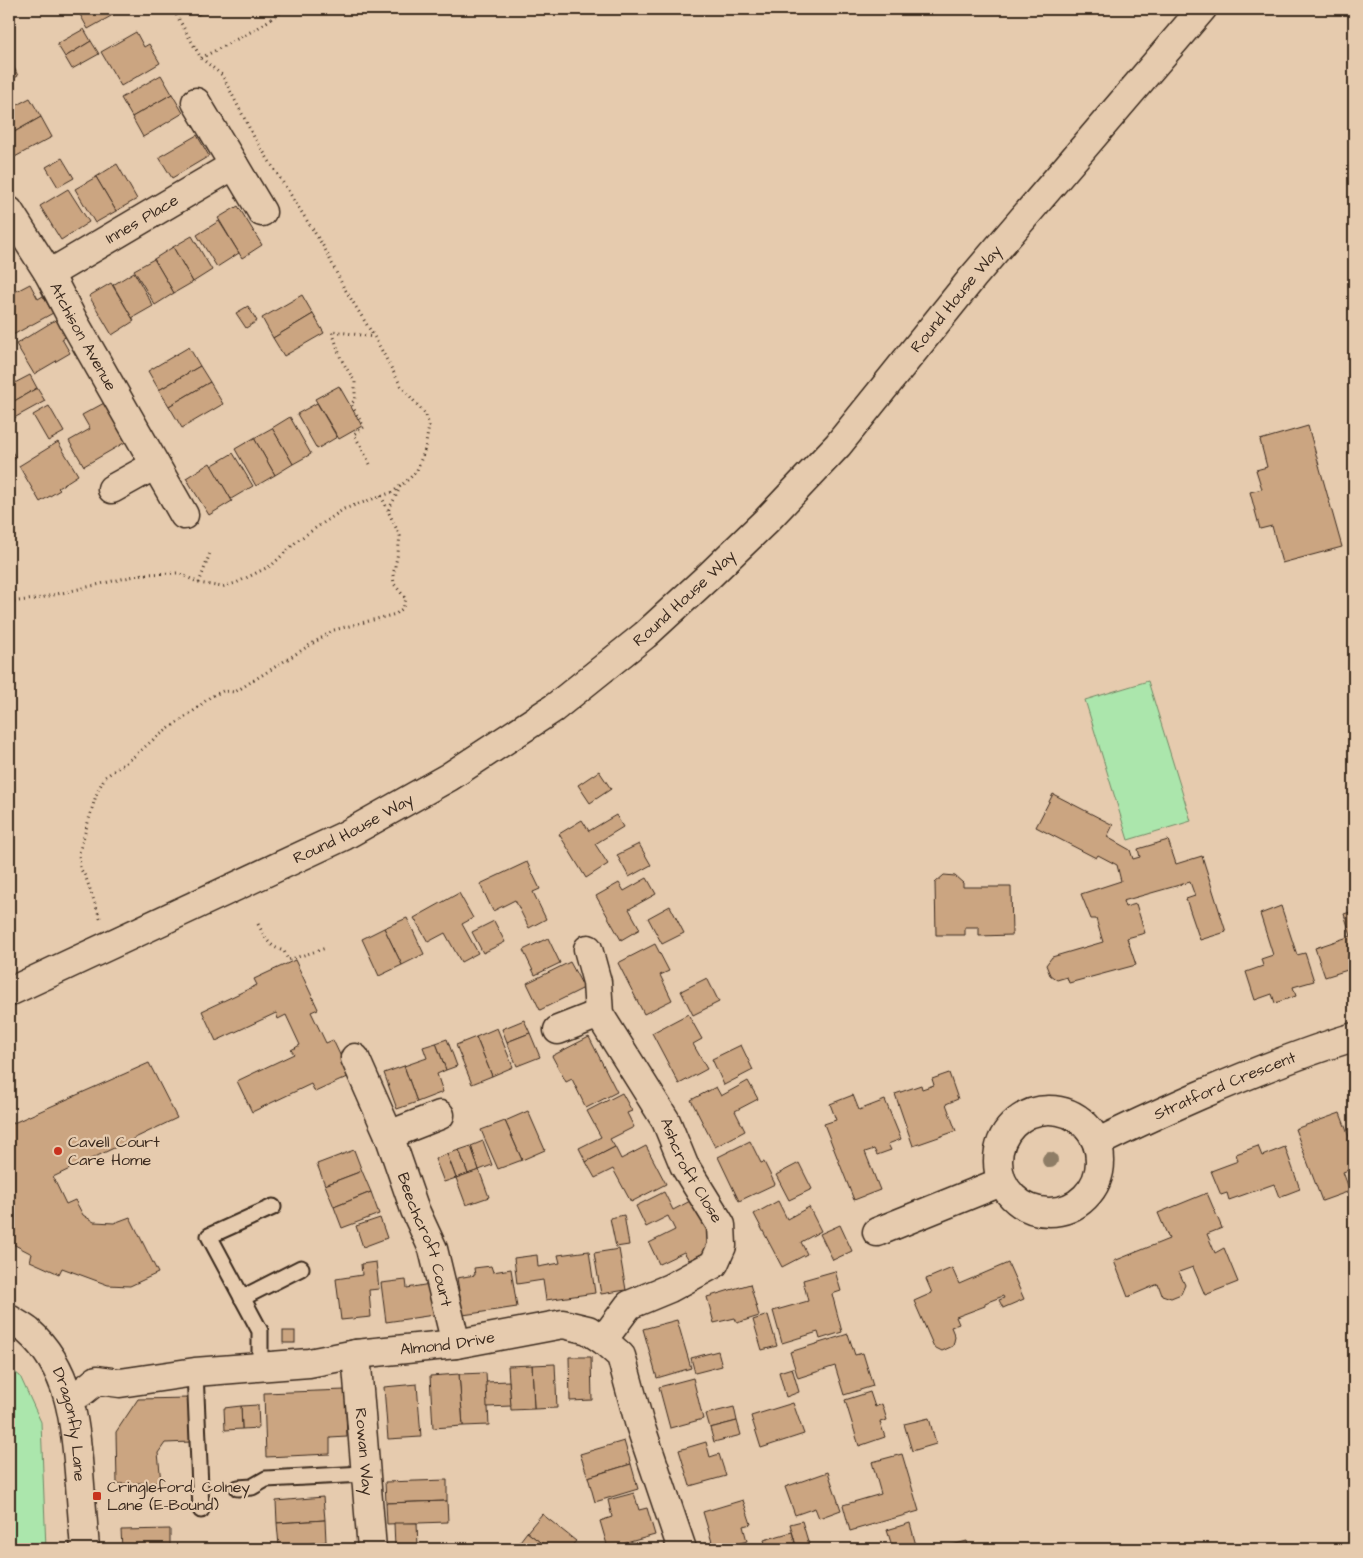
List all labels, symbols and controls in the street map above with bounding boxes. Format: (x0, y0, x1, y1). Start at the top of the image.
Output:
street label: Innes Place (102, 189, 183, 249)
street label: Round House Way (905, 240, 1007, 357)
street label: Atchison Avenue (44, 279, 122, 395)
street label: Round House Way (628, 545, 741, 652)
street label: Round House Way (289, 788, 418, 869)
street label: Stratford Crescent (1150, 1046, 1299, 1125)
street label: Ashcroft Close (655, 1114, 728, 1227)
place label: Cavell Court Care Home (68, 1131, 160, 1171)
marker: Cavell Court Care Home (52, 1145, 64, 1157)
street label: Beechcroft Court (392, 1170, 458, 1309)
street label: Almond Drive (399, 1326, 497, 1361)
street label: Dragonfly Lane (47, 1364, 91, 1482)
street label: Rowan Way (349, 1407, 379, 1497)
place label: Cringleford, Colney Lane (E-Bound) (107, 1476, 250, 1516)
marker: Cringleford, Colney Lane (E-Bound) (91, 1490, 103, 1502)

